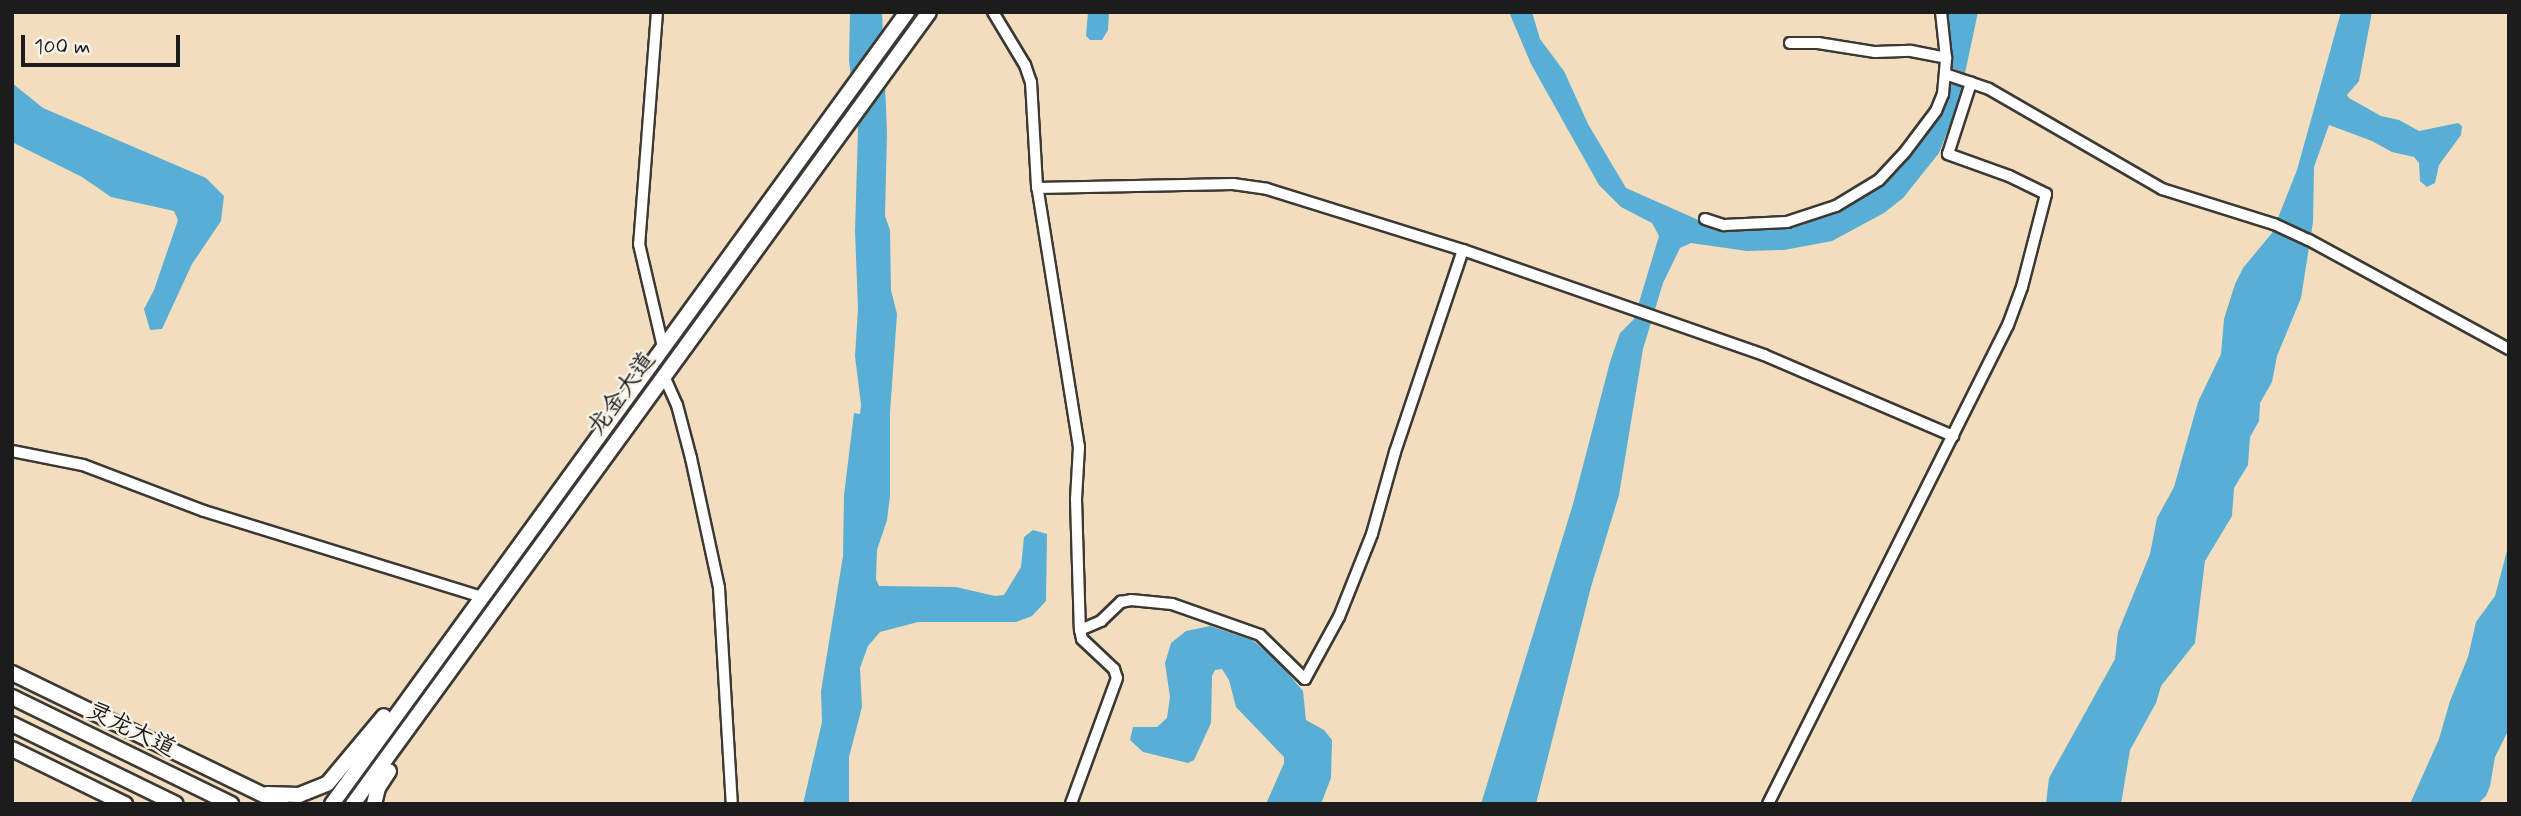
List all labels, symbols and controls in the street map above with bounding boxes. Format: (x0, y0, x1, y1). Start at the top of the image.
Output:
scale bar (24, 21, 184, 65)
text: 100 m (34, 33, 90, 61)
street label: 龙金大道 (582, 347, 662, 441)
street label: 灵龙大道 (82, 696, 180, 764)

